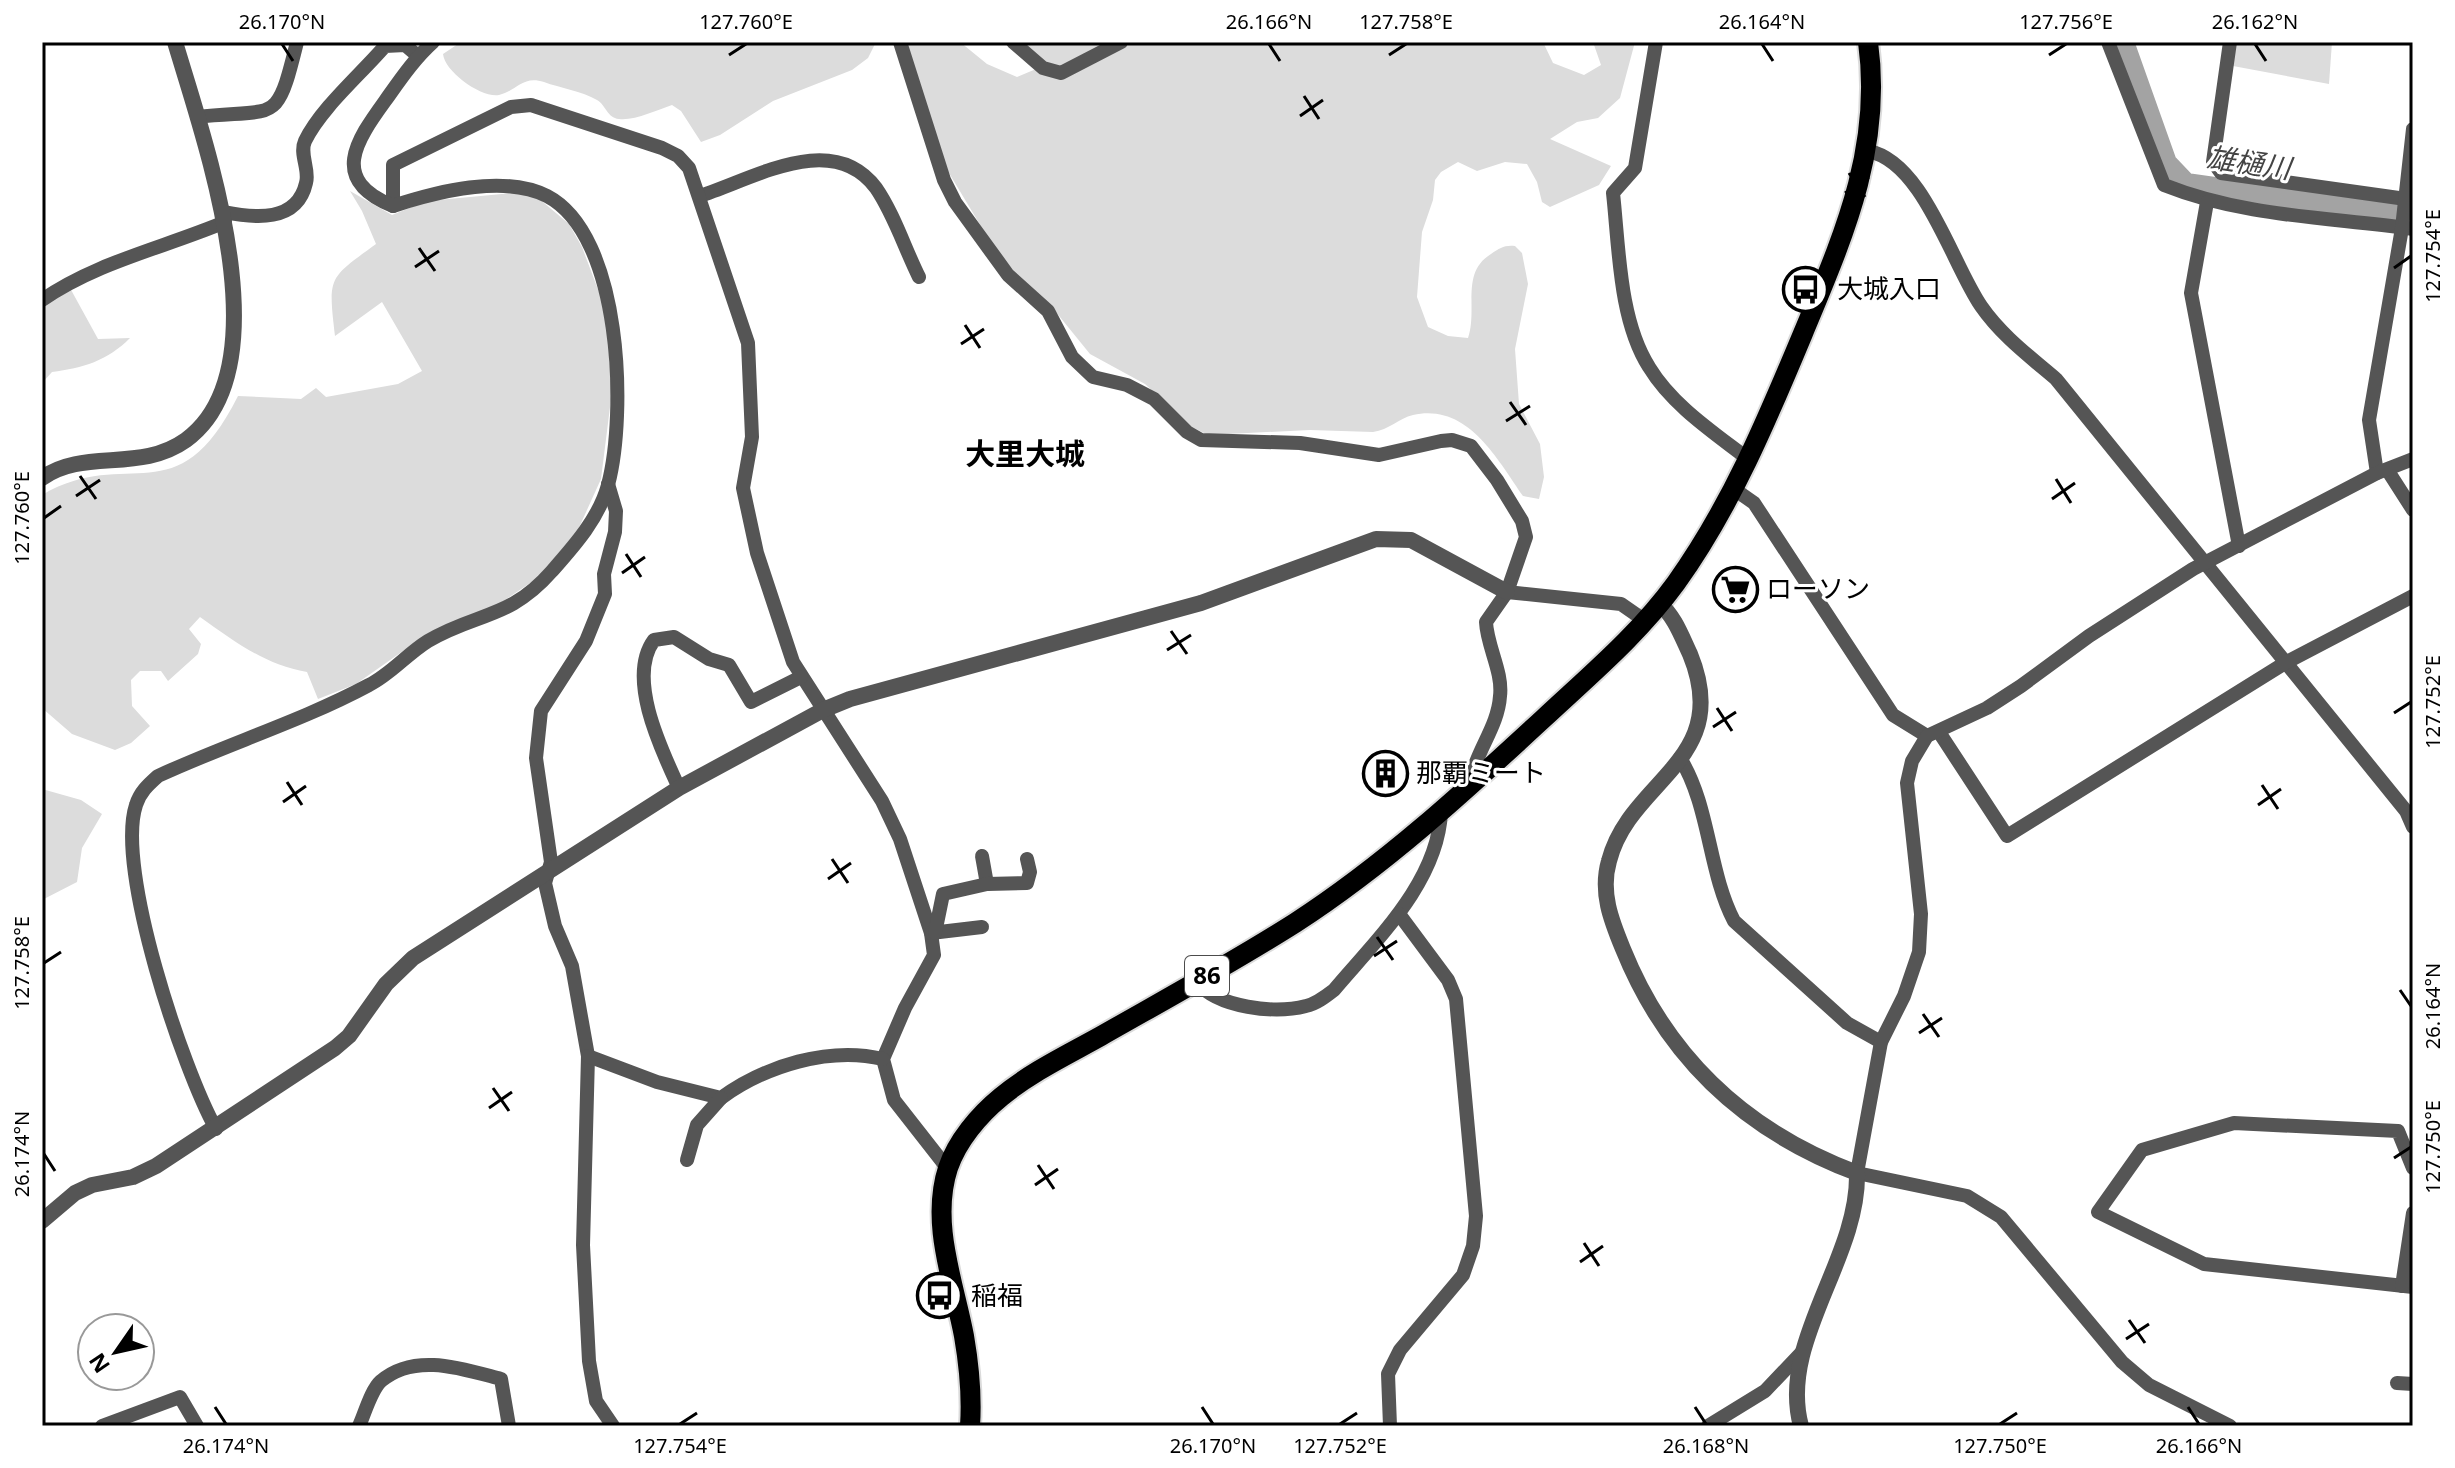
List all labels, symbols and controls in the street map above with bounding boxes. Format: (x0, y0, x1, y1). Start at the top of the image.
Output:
text: 26.170°N (239, 8, 325, 35)
text: 127.760°E (699, 8, 793, 35)
text: 26.166°N (1226, 8, 1312, 35)
text: 127.758°E (1359, 8, 1453, 35)
text: 26.164°N (1719, 8, 1805, 35)
text: 127.756°E (2019, 8, 2113, 35)
text: 26.162°N (2212, 8, 2298, 35)
water label: 雄樋川 (2205, 137, 2296, 187)
text: 127.754°E (2419, 209, 2446, 303)
bus stop icon: 大城入口 (1782, 265, 1830, 313)
place label: 大城入口 (1837, 270, 1941, 306)
district label: 大里大城 (965, 433, 1085, 474)
text: 127.760°E (8, 471, 35, 565)
supermarket icon: ローソン (1711, 565, 1759, 613)
place label: ローソン (1766, 570, 1870, 606)
text: 127.752°E (2419, 655, 2446, 749)
building icon: 那覇ミート (1361, 749, 1409, 797)
place label: 那覇ミート (1416, 754, 1546, 790)
text: 127.758°E (8, 916, 35, 1010)
road number: 86 (1185, 956, 1229, 996)
text: 26.164°N (2419, 963, 2446, 1049)
text: 127.750°E (2419, 1100, 2446, 1194)
text: 26.174°N (8, 1111, 35, 1197)
bus stop icon: 稲福 (916, 1272, 964, 1320)
place label: 稲福 (971, 1277, 1023, 1313)
north arrow (76, 1312, 156, 1392)
text: N (81, 1348, 116, 1380)
text: 26.174°N (183, 1432, 269, 1459)
text: 127.754°E (633, 1432, 727, 1459)
text: 26.170°N (1170, 1432, 1256, 1459)
text: 127.752°E (1293, 1432, 1387, 1459)
text: 26.168°N (1663, 1432, 1749, 1459)
text: 127.750°E (1953, 1432, 2047, 1459)
text: 26.166°N (2156, 1432, 2242, 1459)

